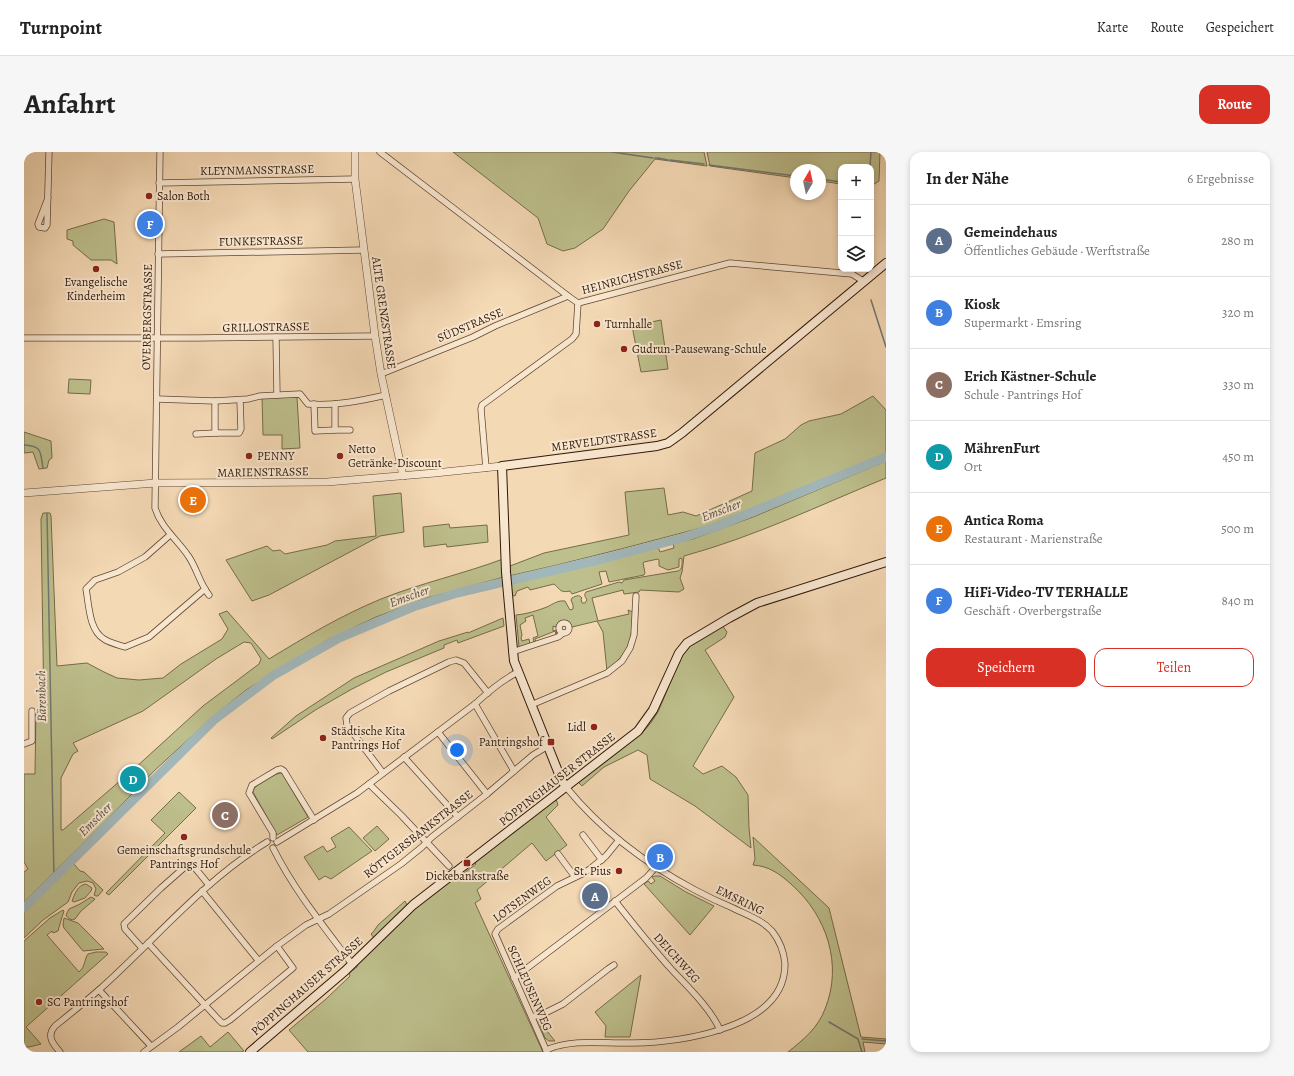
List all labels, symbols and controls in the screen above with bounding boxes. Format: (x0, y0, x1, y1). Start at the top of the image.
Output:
text: Turnpoint (20, 15, 102, 41)
text: Karte (1097, 18, 1128, 37)
text: Route (1150, 18, 1184, 37)
text: Gespeichert (1206, 18, 1274, 37)
text: Anfahrt (24, 85, 116, 123)
button: Route (1199, 85, 1270, 124)
street label: KLEYNMANSSTRASSE (200, 161, 314, 179)
north arrow (790, 164, 826, 200)
map controls (838, 164, 874, 272)
button: + (838, 164, 874, 200)
text: In der Nähe (926, 167, 1009, 190)
text: 6 Ergebnisse (1187, 170, 1254, 187)
place label: Salon Both (157, 188, 211, 204)
marker: Salon Both (144, 191, 154, 201)
button: − (838, 200, 874, 236)
pin: F (137, 209, 163, 239)
text: Gemeindehaus (964, 222, 1057, 242)
street label: FUNKESTRASSE (219, 232, 303, 250)
text: A (935, 232, 943, 249)
text: 280 m (1221, 232, 1254, 249)
button: layers (838, 236, 874, 272)
text: Öffentliches Gebäude · Werftstraße (964, 242, 1150, 259)
street label: ALTE GRENZSTRASSE (368, 255, 400, 370)
street label: HEINRICHSTRASSE (580, 256, 684, 298)
marker: Evangelische Kinderheim (91, 264, 101, 274)
street label: OVERBERGSTRASSE (138, 264, 156, 370)
place label: Evangelische Kinderheim (64, 274, 128, 304)
text: Kiosk (964, 294, 1000, 314)
street label: SÜDSTRASSE (435, 304, 505, 346)
text: B (935, 304, 943, 321)
text: 320 m (1222, 304, 1254, 321)
text: Supermarkt · Emsring (964, 314, 1082, 331)
place label: Turnhalle (605, 316, 652, 332)
street label: GRILLOSTRASSE (222, 318, 310, 336)
marker: Turnhalle (592, 319, 602, 329)
place label: Gudrun-Pausewang-Schule (632, 341, 767, 357)
marker: Gudrun-Pausewang-Schule (619, 344, 629, 354)
text: Erich Kästner-Schule (964, 366, 1096, 386)
text: C (935, 376, 943, 393)
text: 330 m (1223, 376, 1254, 393)
text: Schule · Pantrings Hof (964, 386, 1082, 403)
street label: MERVELDTSTRASSE (550, 425, 658, 455)
text: MährenFurt (964, 438, 1040, 458)
place label: Netto Getränke-Discount (348, 441, 442, 471)
place label: PENNY (257, 448, 295, 464)
text: D (934, 448, 944, 465)
text: 450 m (1222, 448, 1254, 465)
marker: PENNY (244, 451, 254, 461)
marker: Netto Getränke-Discount (335, 451, 345, 461)
text: Ort (964, 458, 982, 475)
street label: MARIENSTRASSE (217, 463, 309, 481)
pin: E (180, 485, 206, 515)
water label: Emscher (699, 495, 744, 525)
text: Antica Roma (964, 510, 1044, 530)
text: E (935, 520, 943, 537)
text: 500 m (1221, 520, 1254, 537)
text: Restaurant · Marienstraße (964, 530, 1103, 547)
water label: Emscher (387, 581, 432, 611)
text: HiFi-Video-TV TERHALLE (964, 582, 1128, 602)
text: F (936, 592, 942, 609)
text: 840 m (1221, 592, 1254, 609)
text: Geschäft · Overbergstraße (964, 602, 1102, 619)
button: Speichern (926, 648, 1086, 687)
button: Teilen (1094, 648, 1254, 687)
water label: Bärenbach (32, 670, 50, 722)
place label: Lidl (567, 719, 586, 735)
marker: Lidl (589, 722, 599, 732)
place label: Städtische Kita Pantrings Hof (331, 723, 406, 753)
street label: PÖPPINGHAUSER STRASSE (496, 729, 618, 829)
marker: Städtische Kita Pantrings Hof (318, 733, 328, 743)
place label: Pantringshof (479, 734, 545, 750)
marker: Pantringshof (546, 737, 556, 747)
your location (447, 740, 467, 760)
pin: D (120, 764, 146, 794)
street label: RÖTTGERSBANKSTRASSE (360, 786, 476, 882)
water label: Emscher (75, 798, 116, 839)
pin: C (212, 800, 238, 830)
marker: Gemeinschaftsgrundschule Pantrings Hof (179, 832, 189, 842)
place label: Gemeinschaftsgrundschule Pantrings Hof (117, 842, 251, 872)
pin: B (647, 842, 673, 872)
marker: Dickebankstraße (462, 858, 472, 868)
place label: St. Pius (574, 863, 611, 879)
marker: St. Pius (614, 866, 624, 876)
place label: Dickebankstraße (425, 868, 509, 884)
street label: LOTSENWEG (489, 872, 555, 926)
pin: A (582, 881, 608, 911)
street label: EMSRING (713, 881, 767, 919)
street label: DEICHWEG (650, 929, 704, 987)
street label: PÖPPINGHAUSER STRASSE (248, 933, 366, 1039)
street label: SCHLEUSENWEG (504, 943, 556, 1033)
place label: SC Pantringshof (47, 994, 130, 1010)
marker: SC Pantringshof (34, 997, 44, 1007)

